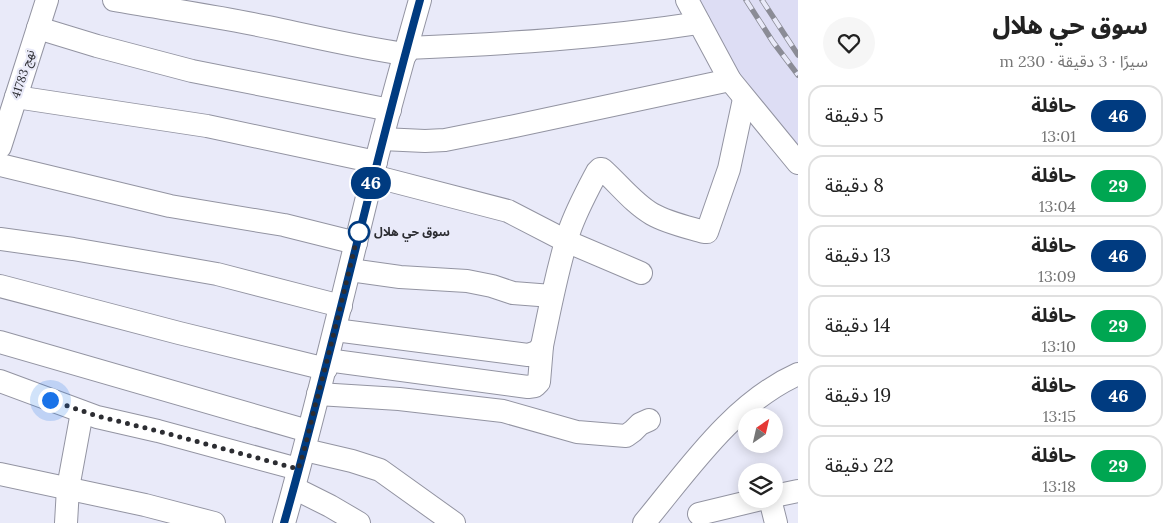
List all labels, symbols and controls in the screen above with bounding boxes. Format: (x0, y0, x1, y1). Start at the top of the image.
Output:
text: سوق حي هلال (992, 10, 1148, 41)
button: heart (823, 17, 875, 69)
street label: نهج 41783 (8, 48, 39, 101)
text: سيرًا · 3 دقيقة · 230 m (1000, 51, 1148, 71)
text: حافلة (1031, 93, 1076, 117)
text: 5 دقيقة (825, 103, 884, 127)
text: 46 (1108, 104, 1129, 127)
text: 13:01 (1042, 126, 1076, 146)
text: حافلة (1031, 163, 1076, 187)
line badge: 46 (348, 167, 394, 199)
text: 46 (361, 171, 381, 194)
text: 8 دقيقة (825, 173, 884, 197)
text: 29 (1109, 174, 1128, 197)
text: 13:04 (1039, 196, 1076, 216)
marker: سوق حي هلال (348, 221, 370, 243)
place label: سوق حي هلال (374, 224, 450, 242)
text: حافلة (1031, 233, 1076, 257)
text: 13 دقيقة (825, 243, 891, 267)
text: 46 (1108, 244, 1129, 267)
text: 13:09 (1038, 266, 1076, 286)
text: حافلة (1031, 303, 1076, 327)
text: 14 دقيقة (825, 313, 891, 337)
text: 29 (1109, 314, 1128, 337)
text: 13:10 (1042, 336, 1076, 356)
text: حافلة (1031, 373, 1076, 397)
text: 19 دقيقة (825, 383, 891, 407)
text: 46 (1108, 384, 1129, 407)
your location (38, 388, 63, 413)
text: 13:15 (1043, 406, 1076, 426)
north arrow (738, 408, 782, 452)
map controls (738, 408, 783, 508)
text: حافلة (1031, 443, 1076, 467)
text: 22 دقيقة (825, 453, 894, 477)
text: 29 (1109, 454, 1128, 477)
button: layers (738, 463, 783, 508)
text: 13:18 (1042, 476, 1076, 496)

